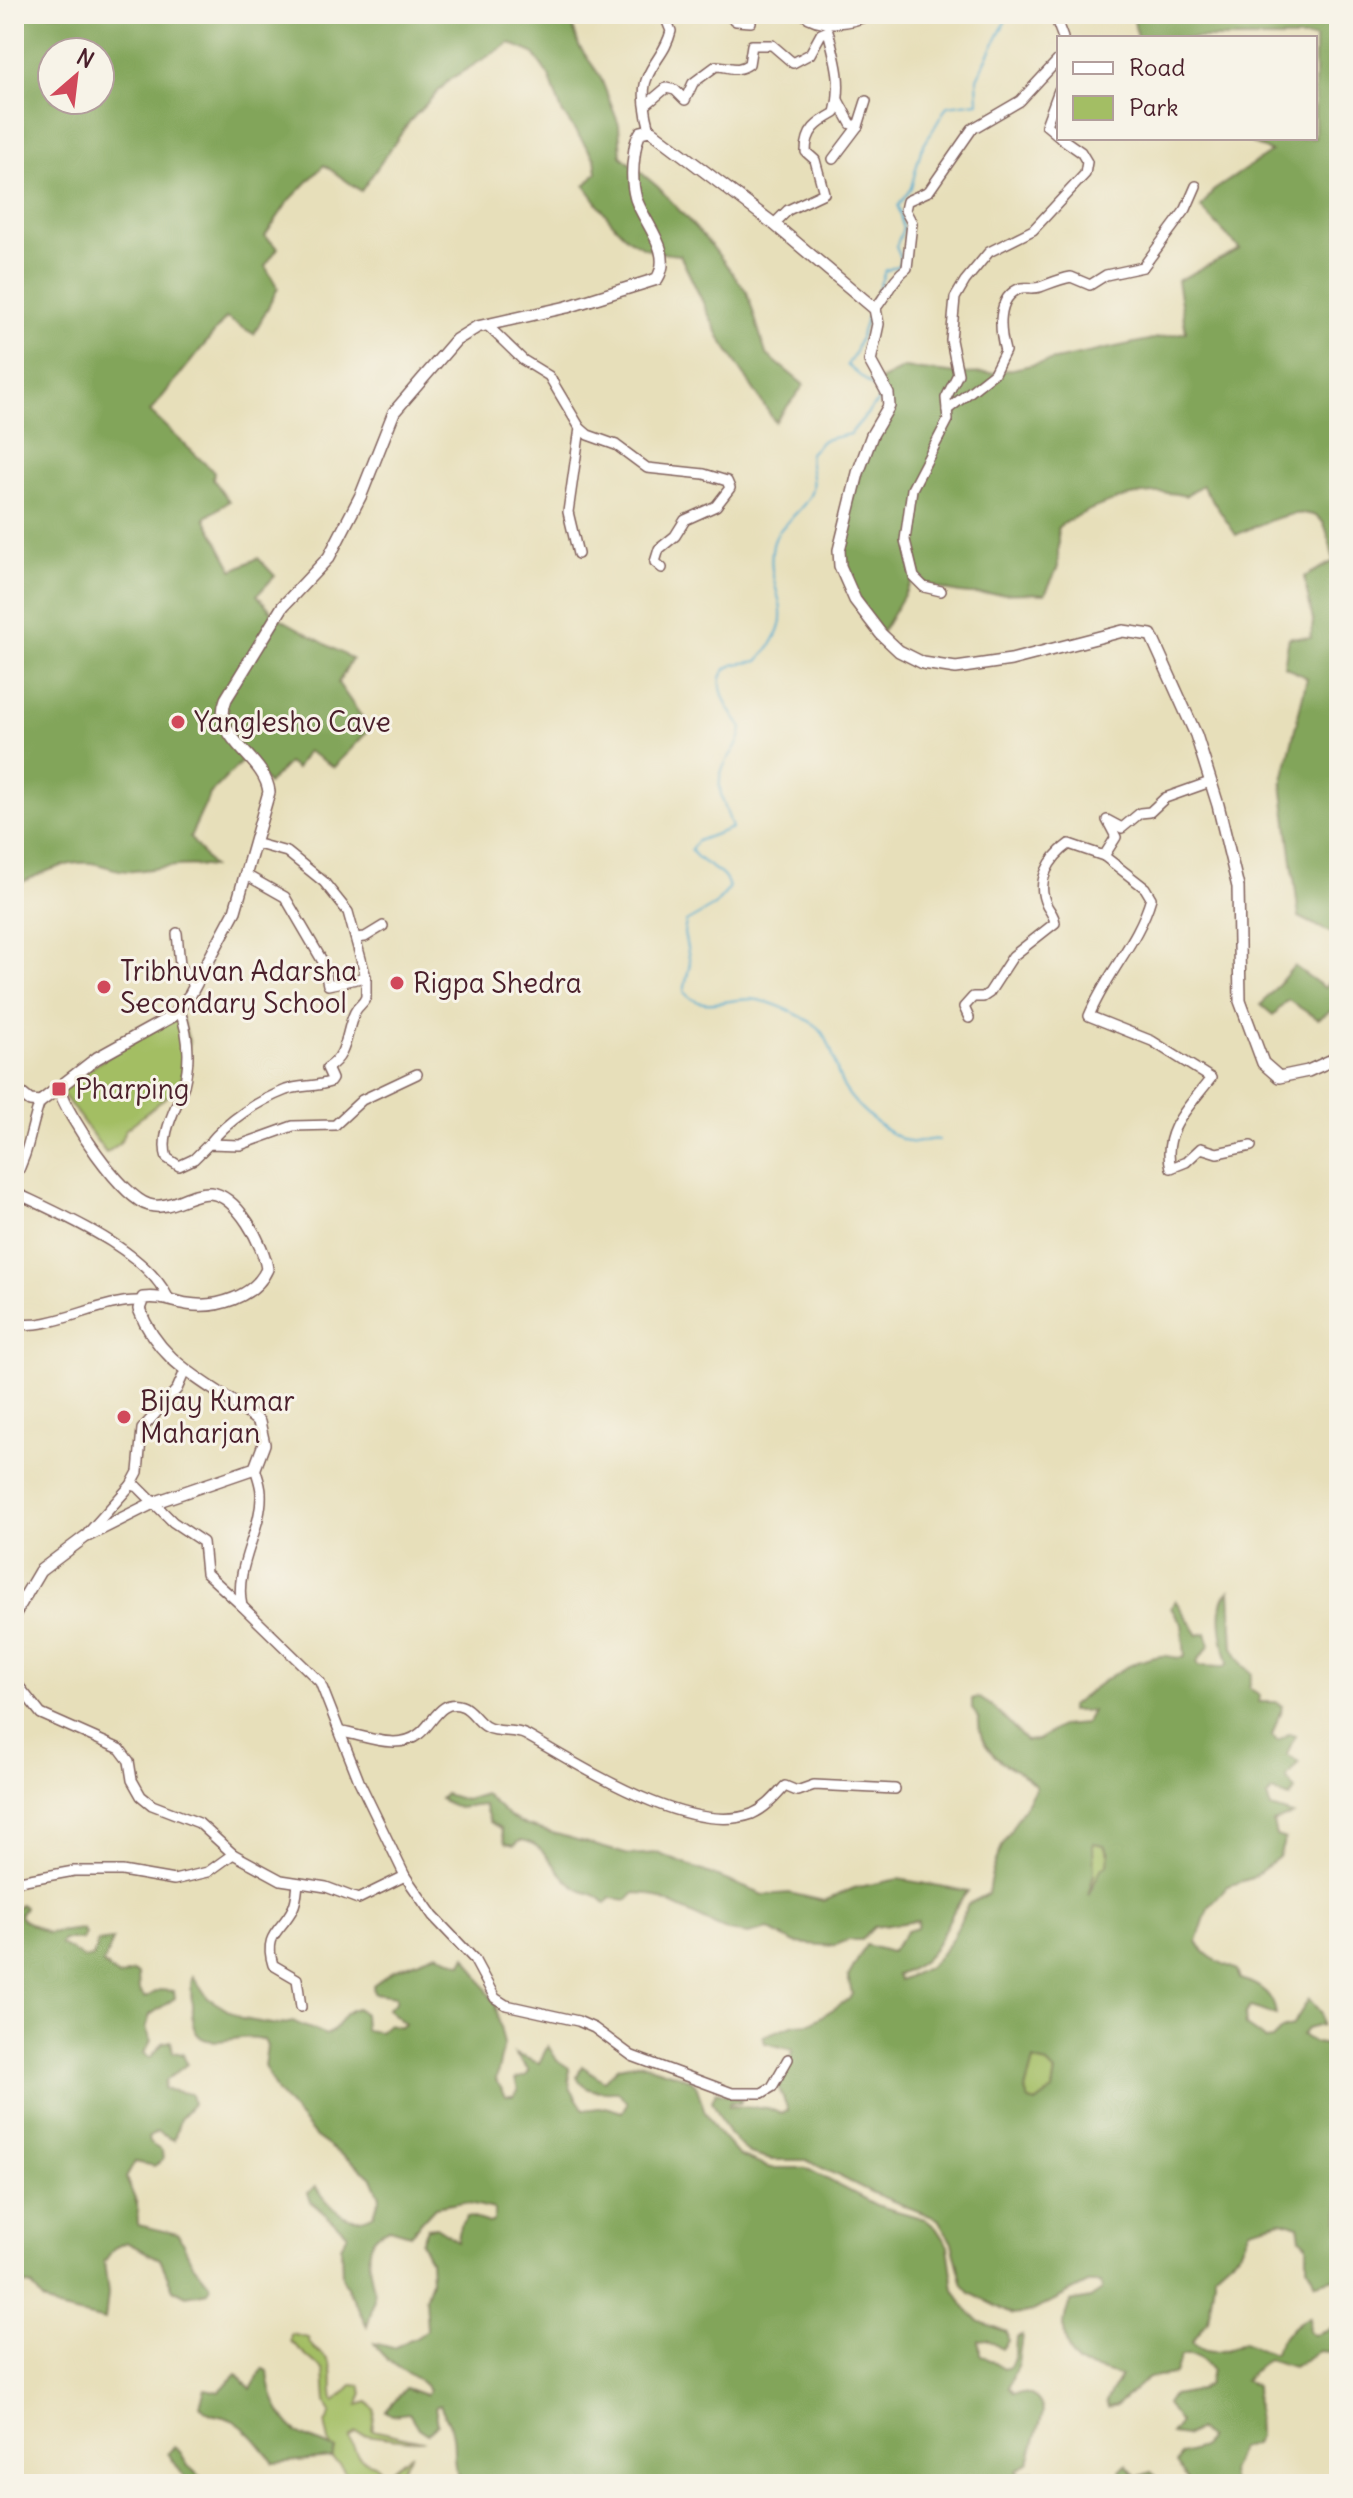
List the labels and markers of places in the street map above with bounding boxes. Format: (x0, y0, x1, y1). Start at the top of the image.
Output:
place label: Yanglesho Cave (194, 704, 391, 740)
marker: Yanglesho Cave (169, 713, 187, 731)
place label: Tribhuvan Adarsha Secondary School (120, 953, 357, 1021)
place label: Rigpa Shedra (413, 965, 582, 1001)
marker: Rigpa Shedra (388, 974, 406, 992)
marker: Tribhuvan Adarsha Secondary School (95, 978, 113, 996)
place label: Pharping (75, 1071, 189, 1107)
marker: Pharping (50, 1080, 68, 1098)
place label: Bijay Kumar Maharjan (140, 1383, 295, 1451)
marker: Bijay Kumar Maharjan (115, 1408, 133, 1426)

